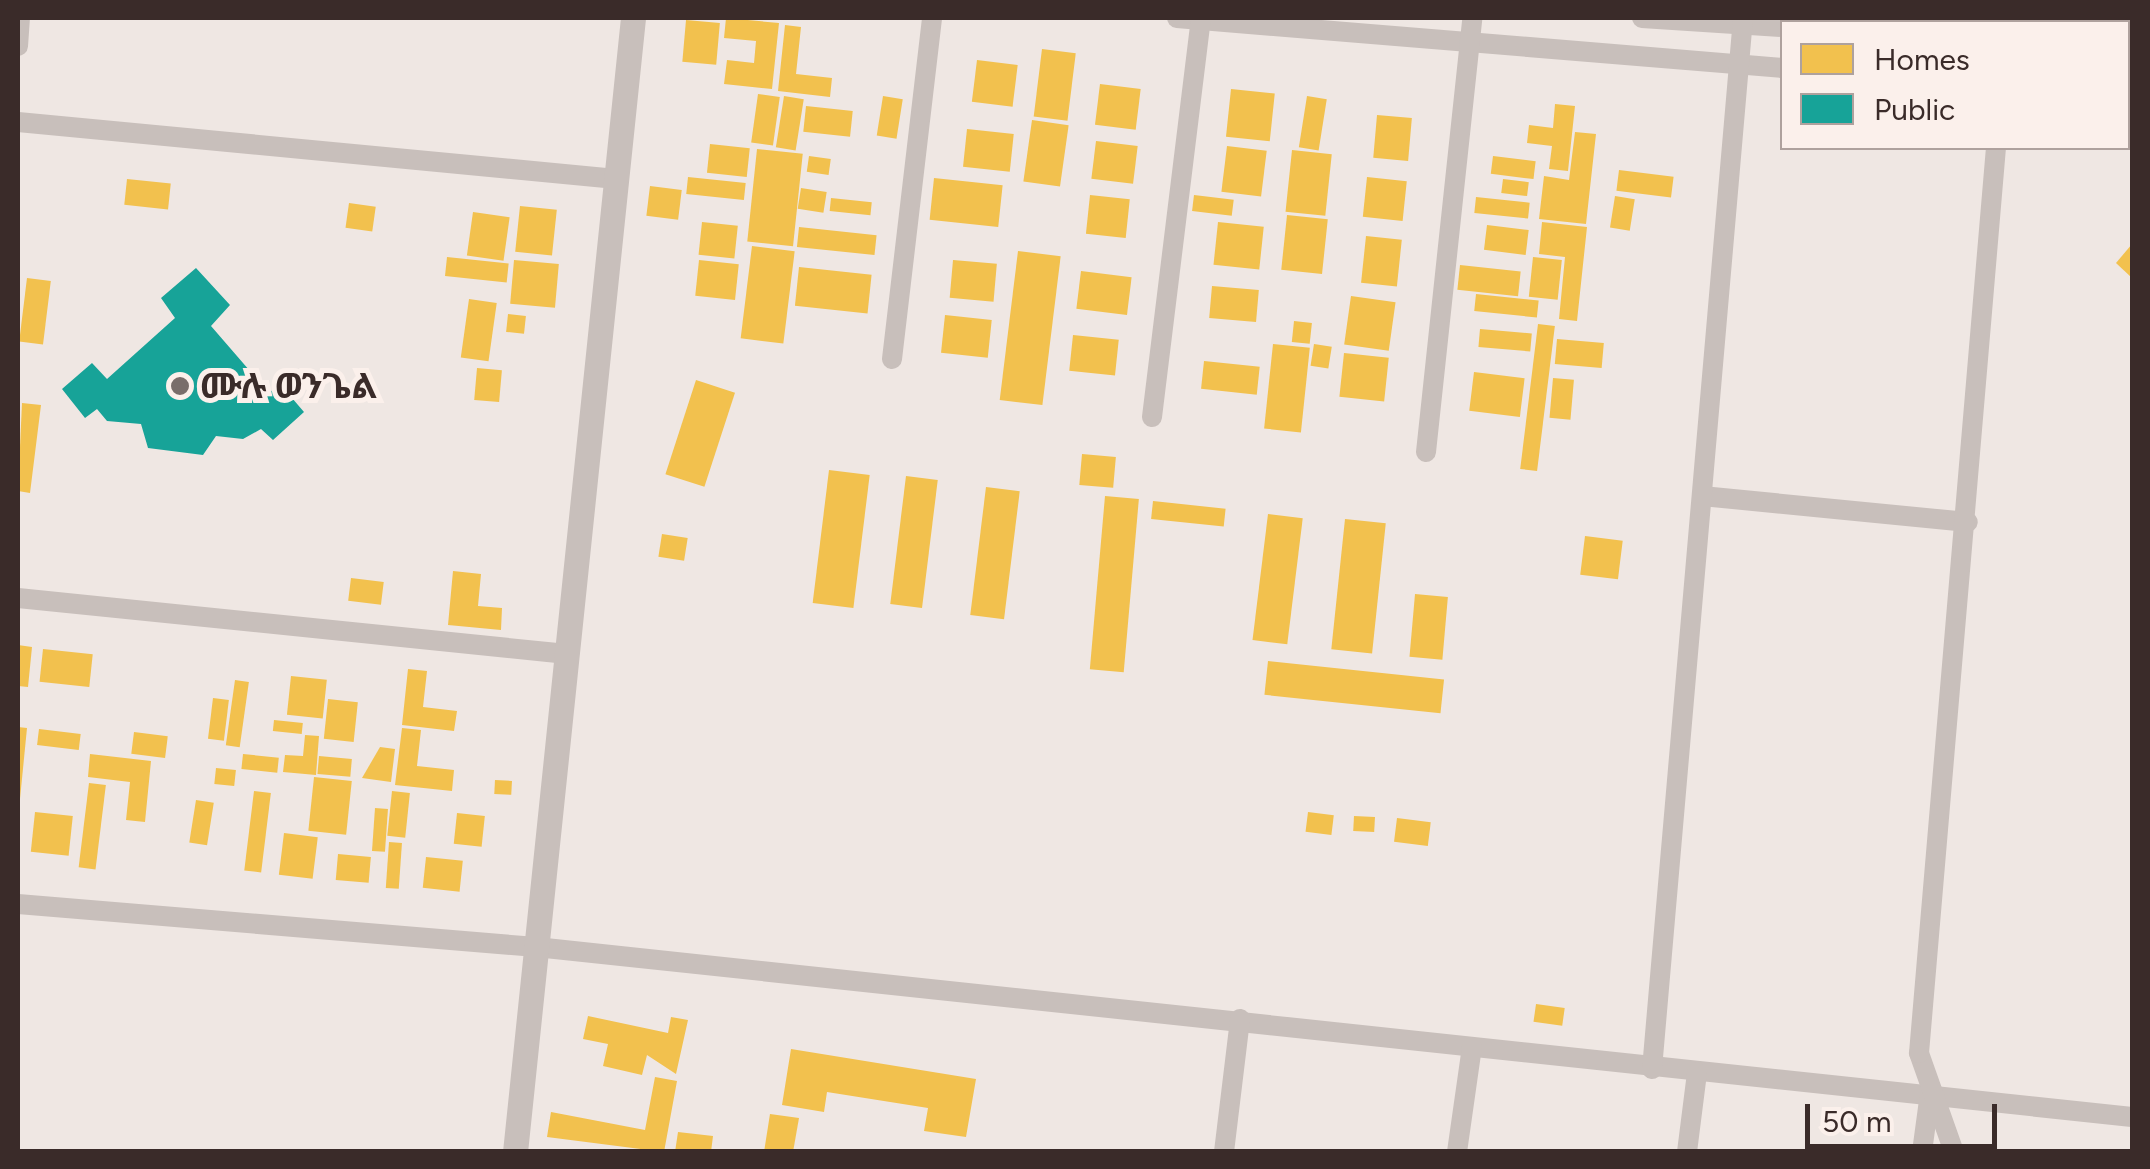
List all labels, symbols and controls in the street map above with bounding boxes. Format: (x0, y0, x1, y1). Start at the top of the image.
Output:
legend (1780, 20, 2130, 150)
text: Homes (1874, 41, 1970, 78)
text: Public (1874, 91, 1955, 128)
place label: ሙሉ ወንጌል (200, 365, 377, 407)
marker: ሙሉ ወንጌል (169, 375, 191, 397)
scale bar (1810, 1084, 2002, 1146)
text: 50 m (1822, 1103, 1891, 1140)

